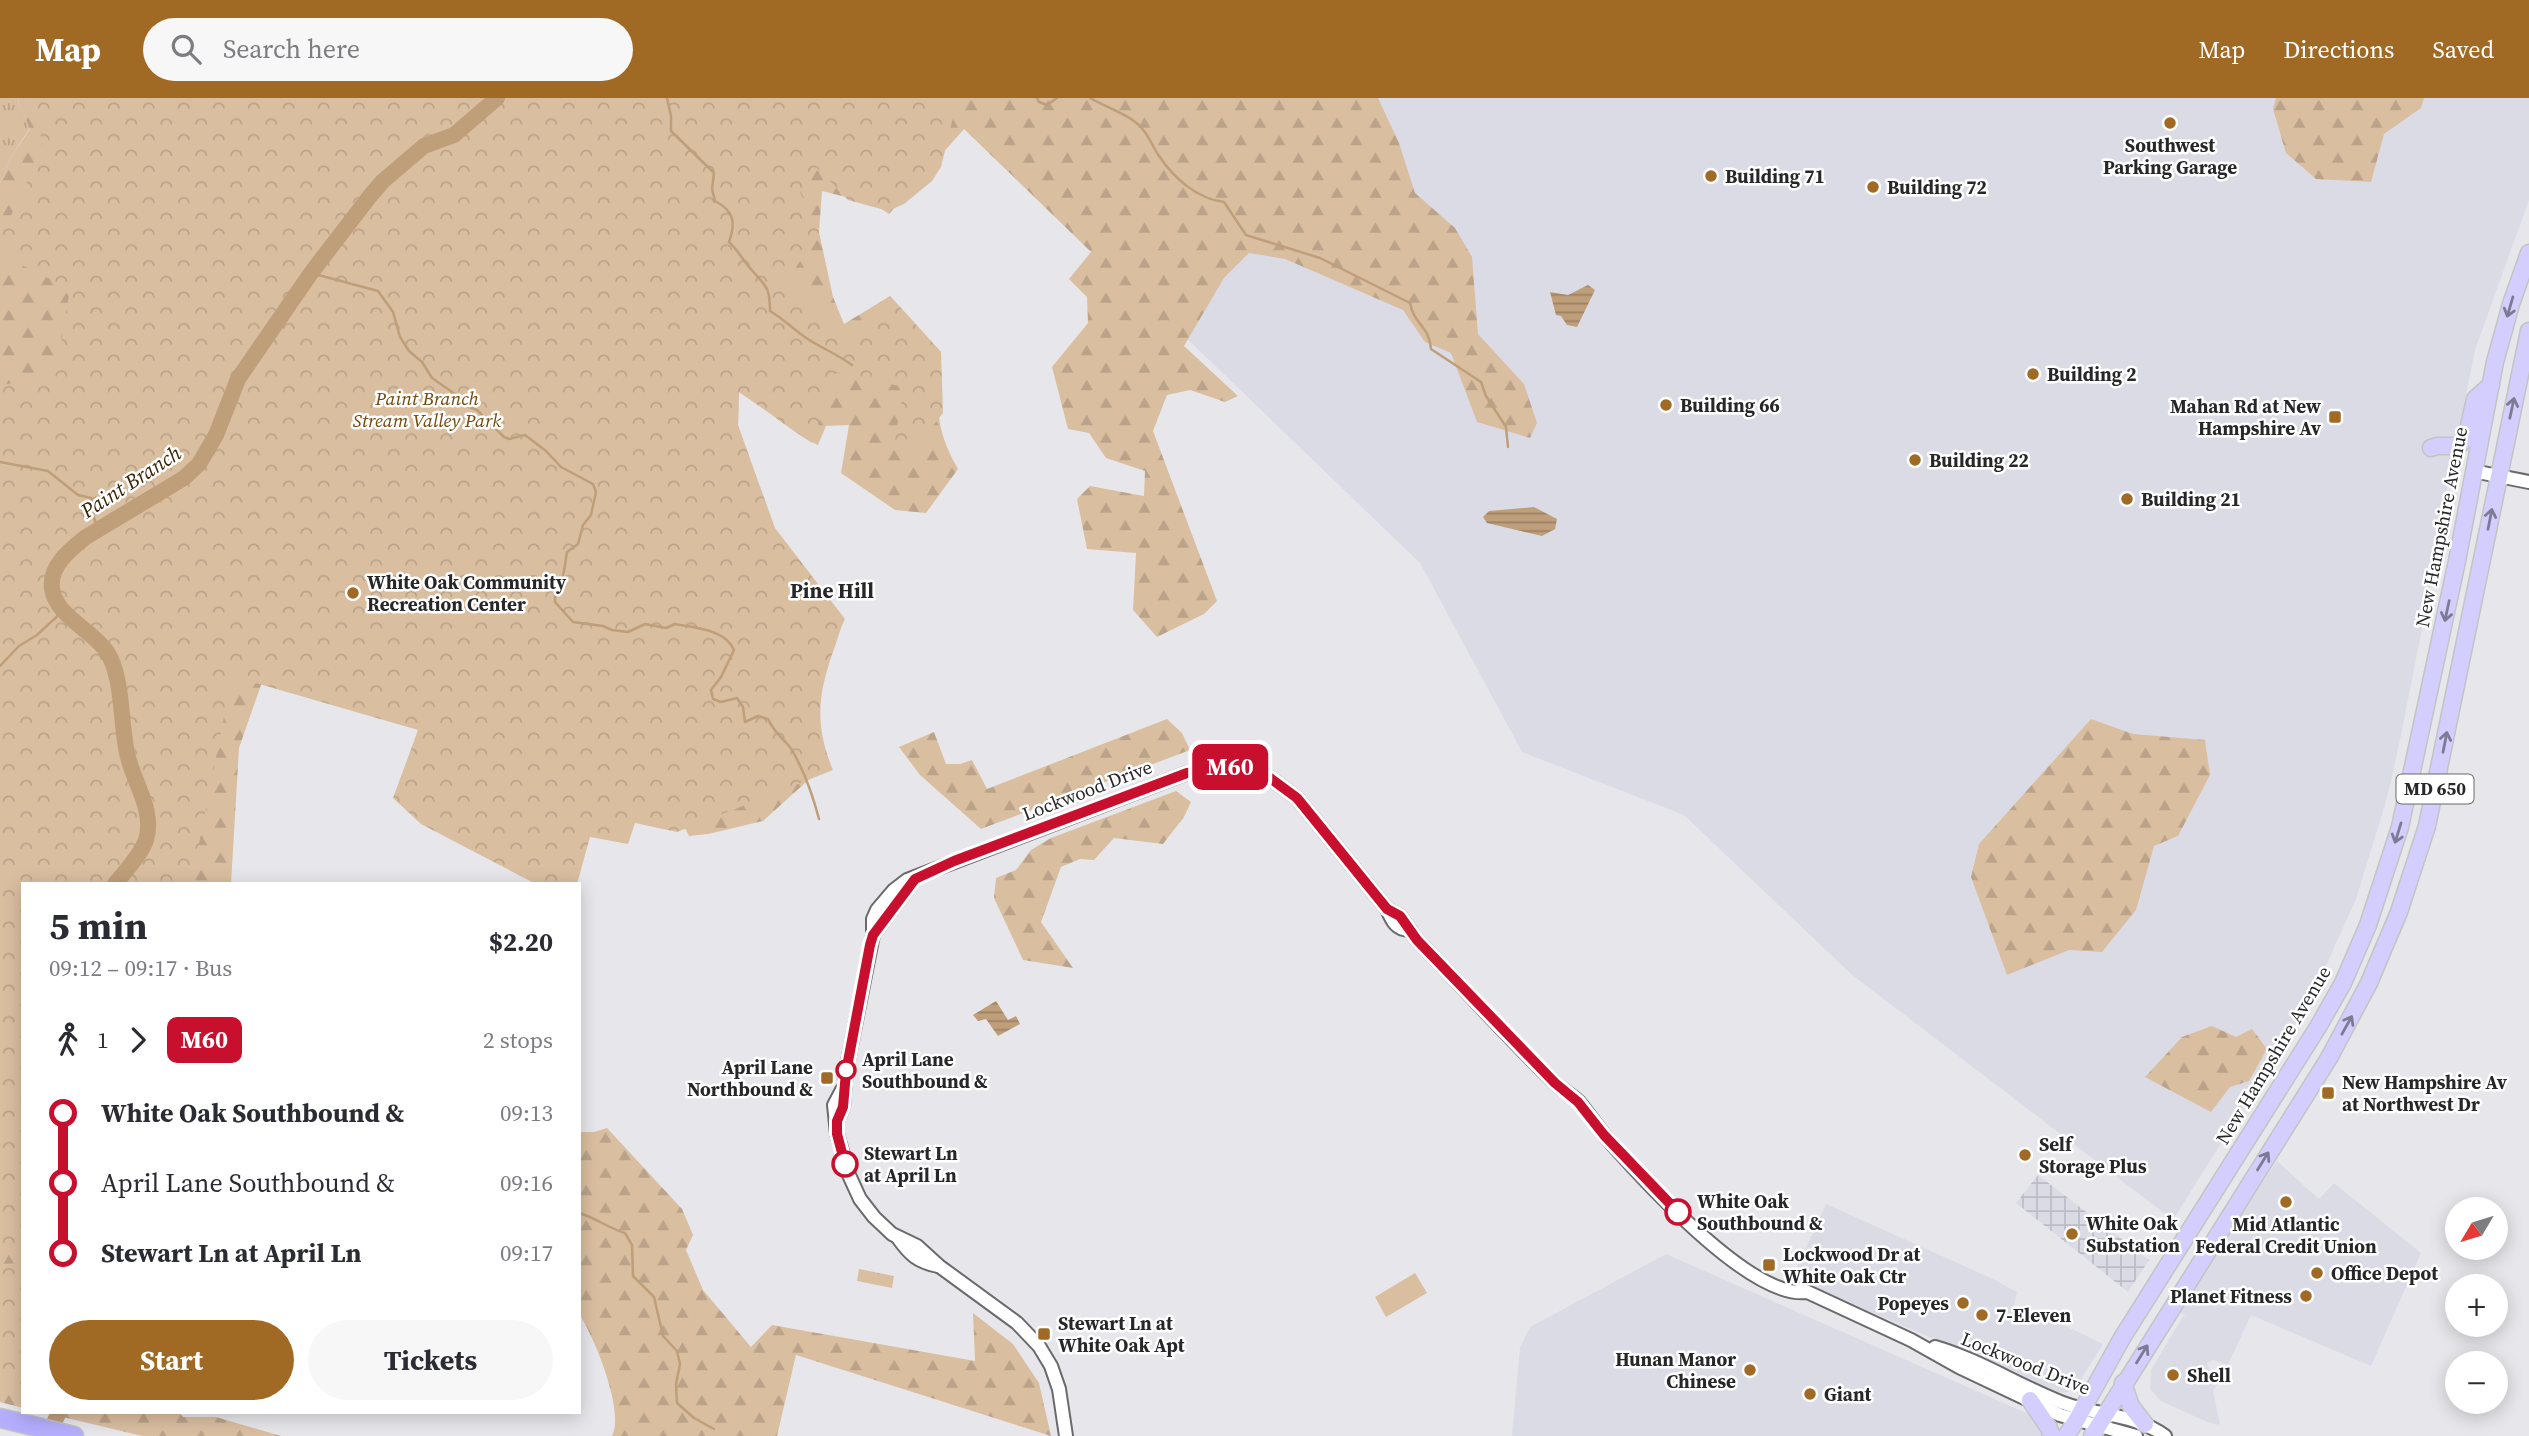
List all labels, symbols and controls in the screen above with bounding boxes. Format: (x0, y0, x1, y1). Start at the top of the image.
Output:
search box (143, 18, 633, 81)
text: Map (35, 27, 101, 72)
icon: search (167, 30, 205, 68)
text: Search here (223, 31, 360, 67)
text: Map (2198, 33, 2245, 66)
text: Directions (2283, 33, 2394, 66)
text: Saved (2432, 33, 2494, 66)
marker: Southwest Parking Garage (2162, 115, 2178, 131)
place label: Southwest Parking Garage (2103, 132, 2237, 180)
place label: Building 71 (1725, 163, 1825, 189)
marker: Building 71 (1703, 168, 1719, 184)
place label: Building 72 (1887, 174, 1987, 200)
marker: Building 72 (1865, 179, 1881, 195)
one-way arrow (2503, 296, 2516, 318)
place label: Building 2 (2047, 361, 2136, 387)
marker: Building 2 (2025, 366, 2041, 382)
park label: Paint Branch Stream Valley Park (353, 385, 501, 433)
place label: Building 66 (1680, 392, 1780, 418)
place label: Mahan Rd at New Hampshire Av (2170, 393, 2321, 441)
marker: Building 66 (1658, 397, 1674, 413)
one-way arrow (2505, 397, 2519, 420)
marker: Mahan Rd at New Hampshire Av (2327, 409, 2343, 425)
street label: New Hampshire Avenue (2409, 425, 2473, 629)
water label: Paint Branch (74, 438, 187, 525)
place label: Building 22 (1929, 447, 2029, 473)
marker: Building 22 (1907, 452, 1923, 468)
place label: Building 21 (2141, 486, 2241, 512)
marker: Building 21 (2119, 491, 2135, 507)
one-way arrow (2484, 508, 2498, 531)
place label: White Oak Community Recreation Center (367, 569, 567, 617)
district label: Pine Hill (790, 576, 874, 605)
marker: White Oak Community Recreation Center (345, 585, 361, 601)
one-way arrow (2439, 599, 2453, 622)
one-way arrow (2439, 731, 2452, 754)
line badge: M60 (1190, 744, 1270, 790)
text: M60 (1206, 750, 1254, 783)
street label: Lockwood Drive (1018, 753, 1156, 827)
road number: MD 650 (2396, 774, 2474, 804)
one-way arrow (2390, 822, 2403, 844)
text: 5 min (49, 900, 148, 952)
text: $2.20 (489, 924, 553, 960)
text: 09:12 – 09:17 · Bus (49, 952, 232, 984)
street label: New Hampshire Avenue (2209, 961, 2337, 1149)
one-way arrow (2341, 1015, 2354, 1036)
icon: walk (49, 1021, 87, 1059)
icon: forward (119, 1021, 157, 1059)
text: M60 (181, 1023, 228, 1056)
text: 1 (97, 1024, 109, 1056)
text: 2 stops (483, 1024, 553, 1056)
place label: April Lane Southbound & (862, 1046, 988, 1094)
place label: April Lane Northbound & (687, 1054, 813, 1102)
marker: April Lane Southbound & (836, 1060, 856, 1080)
place label: New Hampshire Av at Northwest Dr (2342, 1069, 2507, 1117)
marker: April Lane Northbound & (819, 1070, 835, 1086)
marker: New Hampshire Av at Northwest Dr (2320, 1085, 2336, 1101)
text: White Oak Southbound & (101, 1095, 404, 1131)
text: 09:13 (500, 1097, 553, 1129)
place label: Self Storage Plus (2039, 1131, 2147, 1179)
place label: Stewart Ln at April Ln (864, 1140, 958, 1188)
marker: Self Storage Plus (2017, 1147, 2033, 1163)
marker: Stewart Ln at April Ln (832, 1151, 858, 1177)
one-way arrow (2257, 1152, 2271, 1172)
text: April Lane Southbound & (101, 1165, 395, 1201)
text: 09:16 (500, 1167, 553, 1199)
place label: White Oak Southbound & (1697, 1188, 1823, 1236)
marker: Mid Atlantic Federal Credit Union (2278, 1194, 2294, 1210)
north arrow (2445, 1197, 2508, 1260)
map controls (2445, 1197, 2508, 1414)
marker: White Oak Southbound & (1665, 1199, 1691, 1225)
place label: White Oak Substation (2086, 1210, 2180, 1258)
place label: Mid Atlantic Federal Credit Union (2195, 1211, 2377, 1259)
marker: White Oak Substation (2064, 1226, 2080, 1242)
text: Stewart Ln at April Ln (101, 1235, 362, 1271)
text: 09:17 (500, 1237, 553, 1269)
place label: Lockwood Dr at White Oak Ctr (1783, 1241, 1920, 1289)
marker: Lockwood Dr at White Oak Ctr (1761, 1257, 1777, 1273)
place label: Office Depot (2331, 1260, 2438, 1286)
marker: Office Depot (2309, 1265, 2325, 1281)
button: + (2445, 1274, 2508, 1337)
place label: Planet Fitness (2170, 1283, 2292, 1309)
marker: Planet Fitness (2298, 1288, 2314, 1304)
place label: Popeyes (1878, 1290, 1949, 1316)
marker: Popeyes (1955, 1295, 1971, 1311)
place label: 7-Eleven (1996, 1302, 2071, 1328)
marker: 7-Eleven (1974, 1307, 1990, 1323)
place label: Stewart Ln at White Oak Apt (1058, 1310, 1185, 1358)
button: Start (49, 1320, 294, 1400)
button: Tickets (308, 1320, 553, 1400)
street label: Lockwood Drive (1958, 1325, 2094, 1401)
marker: Stewart Ln at White Oak Apt (1036, 1326, 1052, 1342)
one-way arrow (2135, 1344, 2149, 1364)
place label: Hunan Manor Chinese (1615, 1346, 1736, 1394)
button: − (2445, 1351, 2508, 1414)
marker: Hunan Manor Chinese (1742, 1362, 1758, 1378)
place label: Shell (2187, 1362, 2231, 1388)
marker: Shell (2165, 1367, 2181, 1383)
place label: Giant (1824, 1381, 1871, 1407)
marker: Giant (1802, 1386, 1818, 1402)

